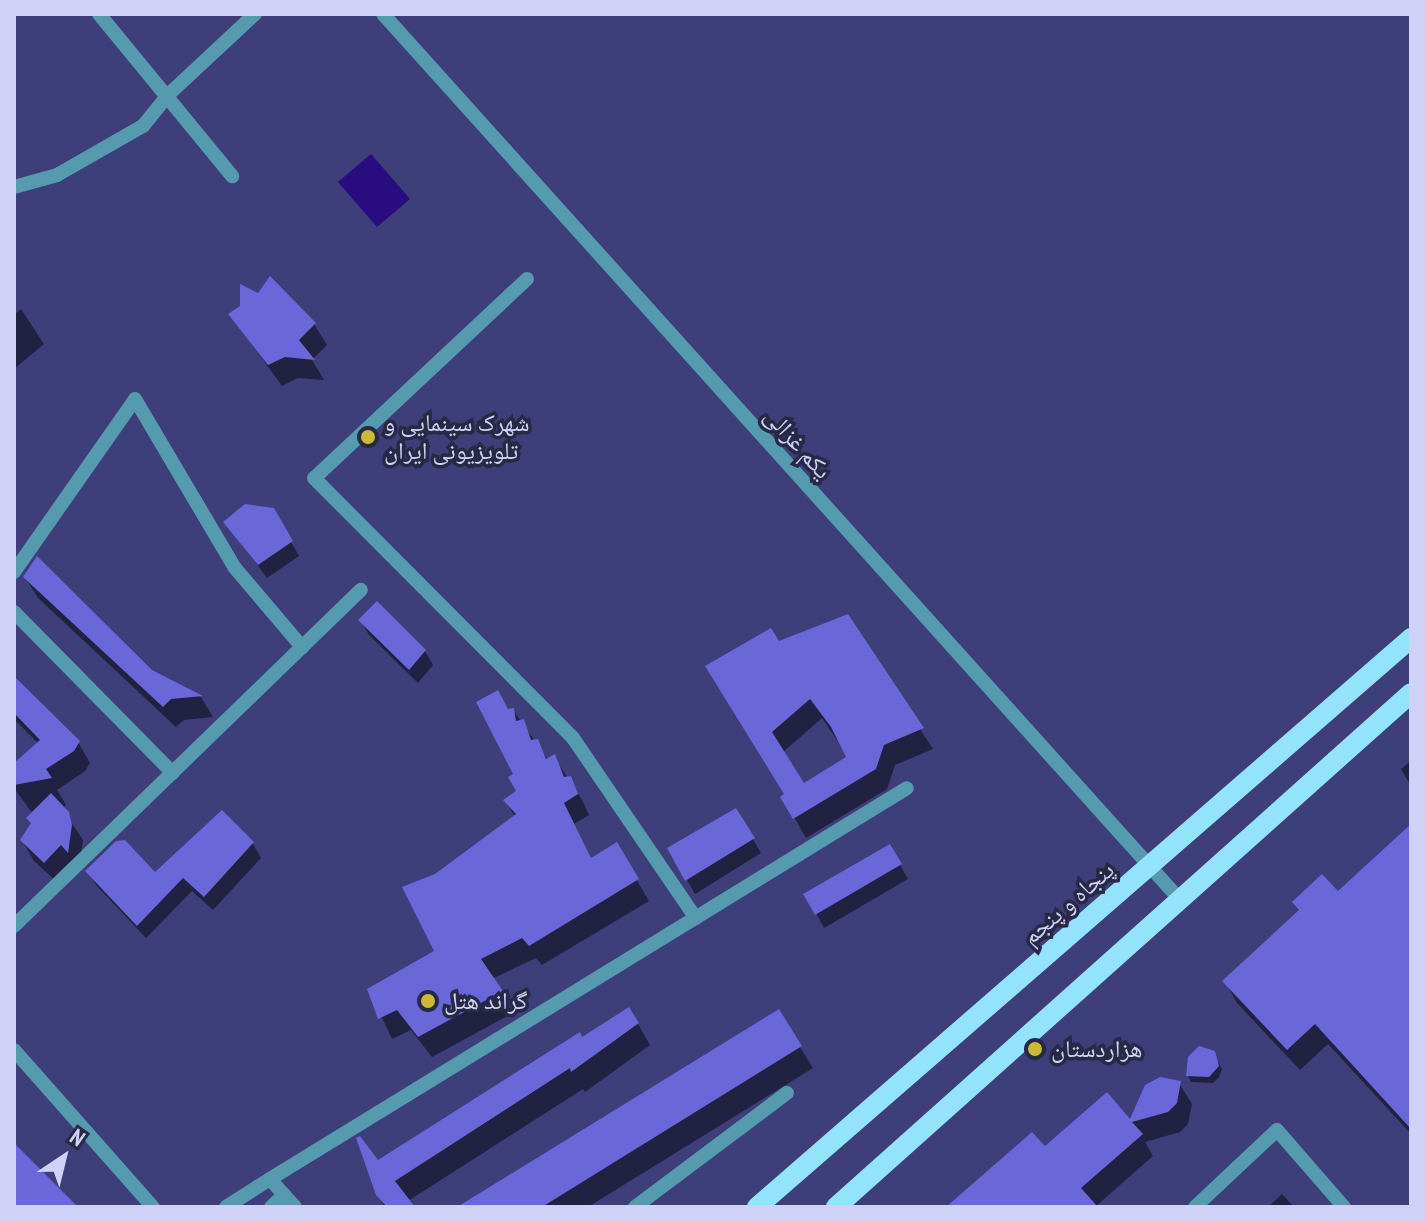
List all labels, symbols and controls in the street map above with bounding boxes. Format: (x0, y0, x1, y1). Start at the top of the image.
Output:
street label: یکم غزالی (758, 401, 838, 485)
place label: شهرک سینمایی و تلویزیونی ایران (384, 409, 530, 465)
marker: شهرک سینمایی و تلویزیونی ایران (359, 428, 377, 446)
street label: پنجاه و پنجم (1016, 855, 1120, 951)
place label: گراند هتل (444, 987, 527, 1015)
marker: گراند هتل (419, 992, 437, 1010)
place label: هزاردستان (1051, 1035, 1142, 1063)
marker: هزاردستان (1026, 1040, 1044, 1058)
north arrow (24, 1117, 104, 1197)
text: N (65, 1122, 91, 1152)

